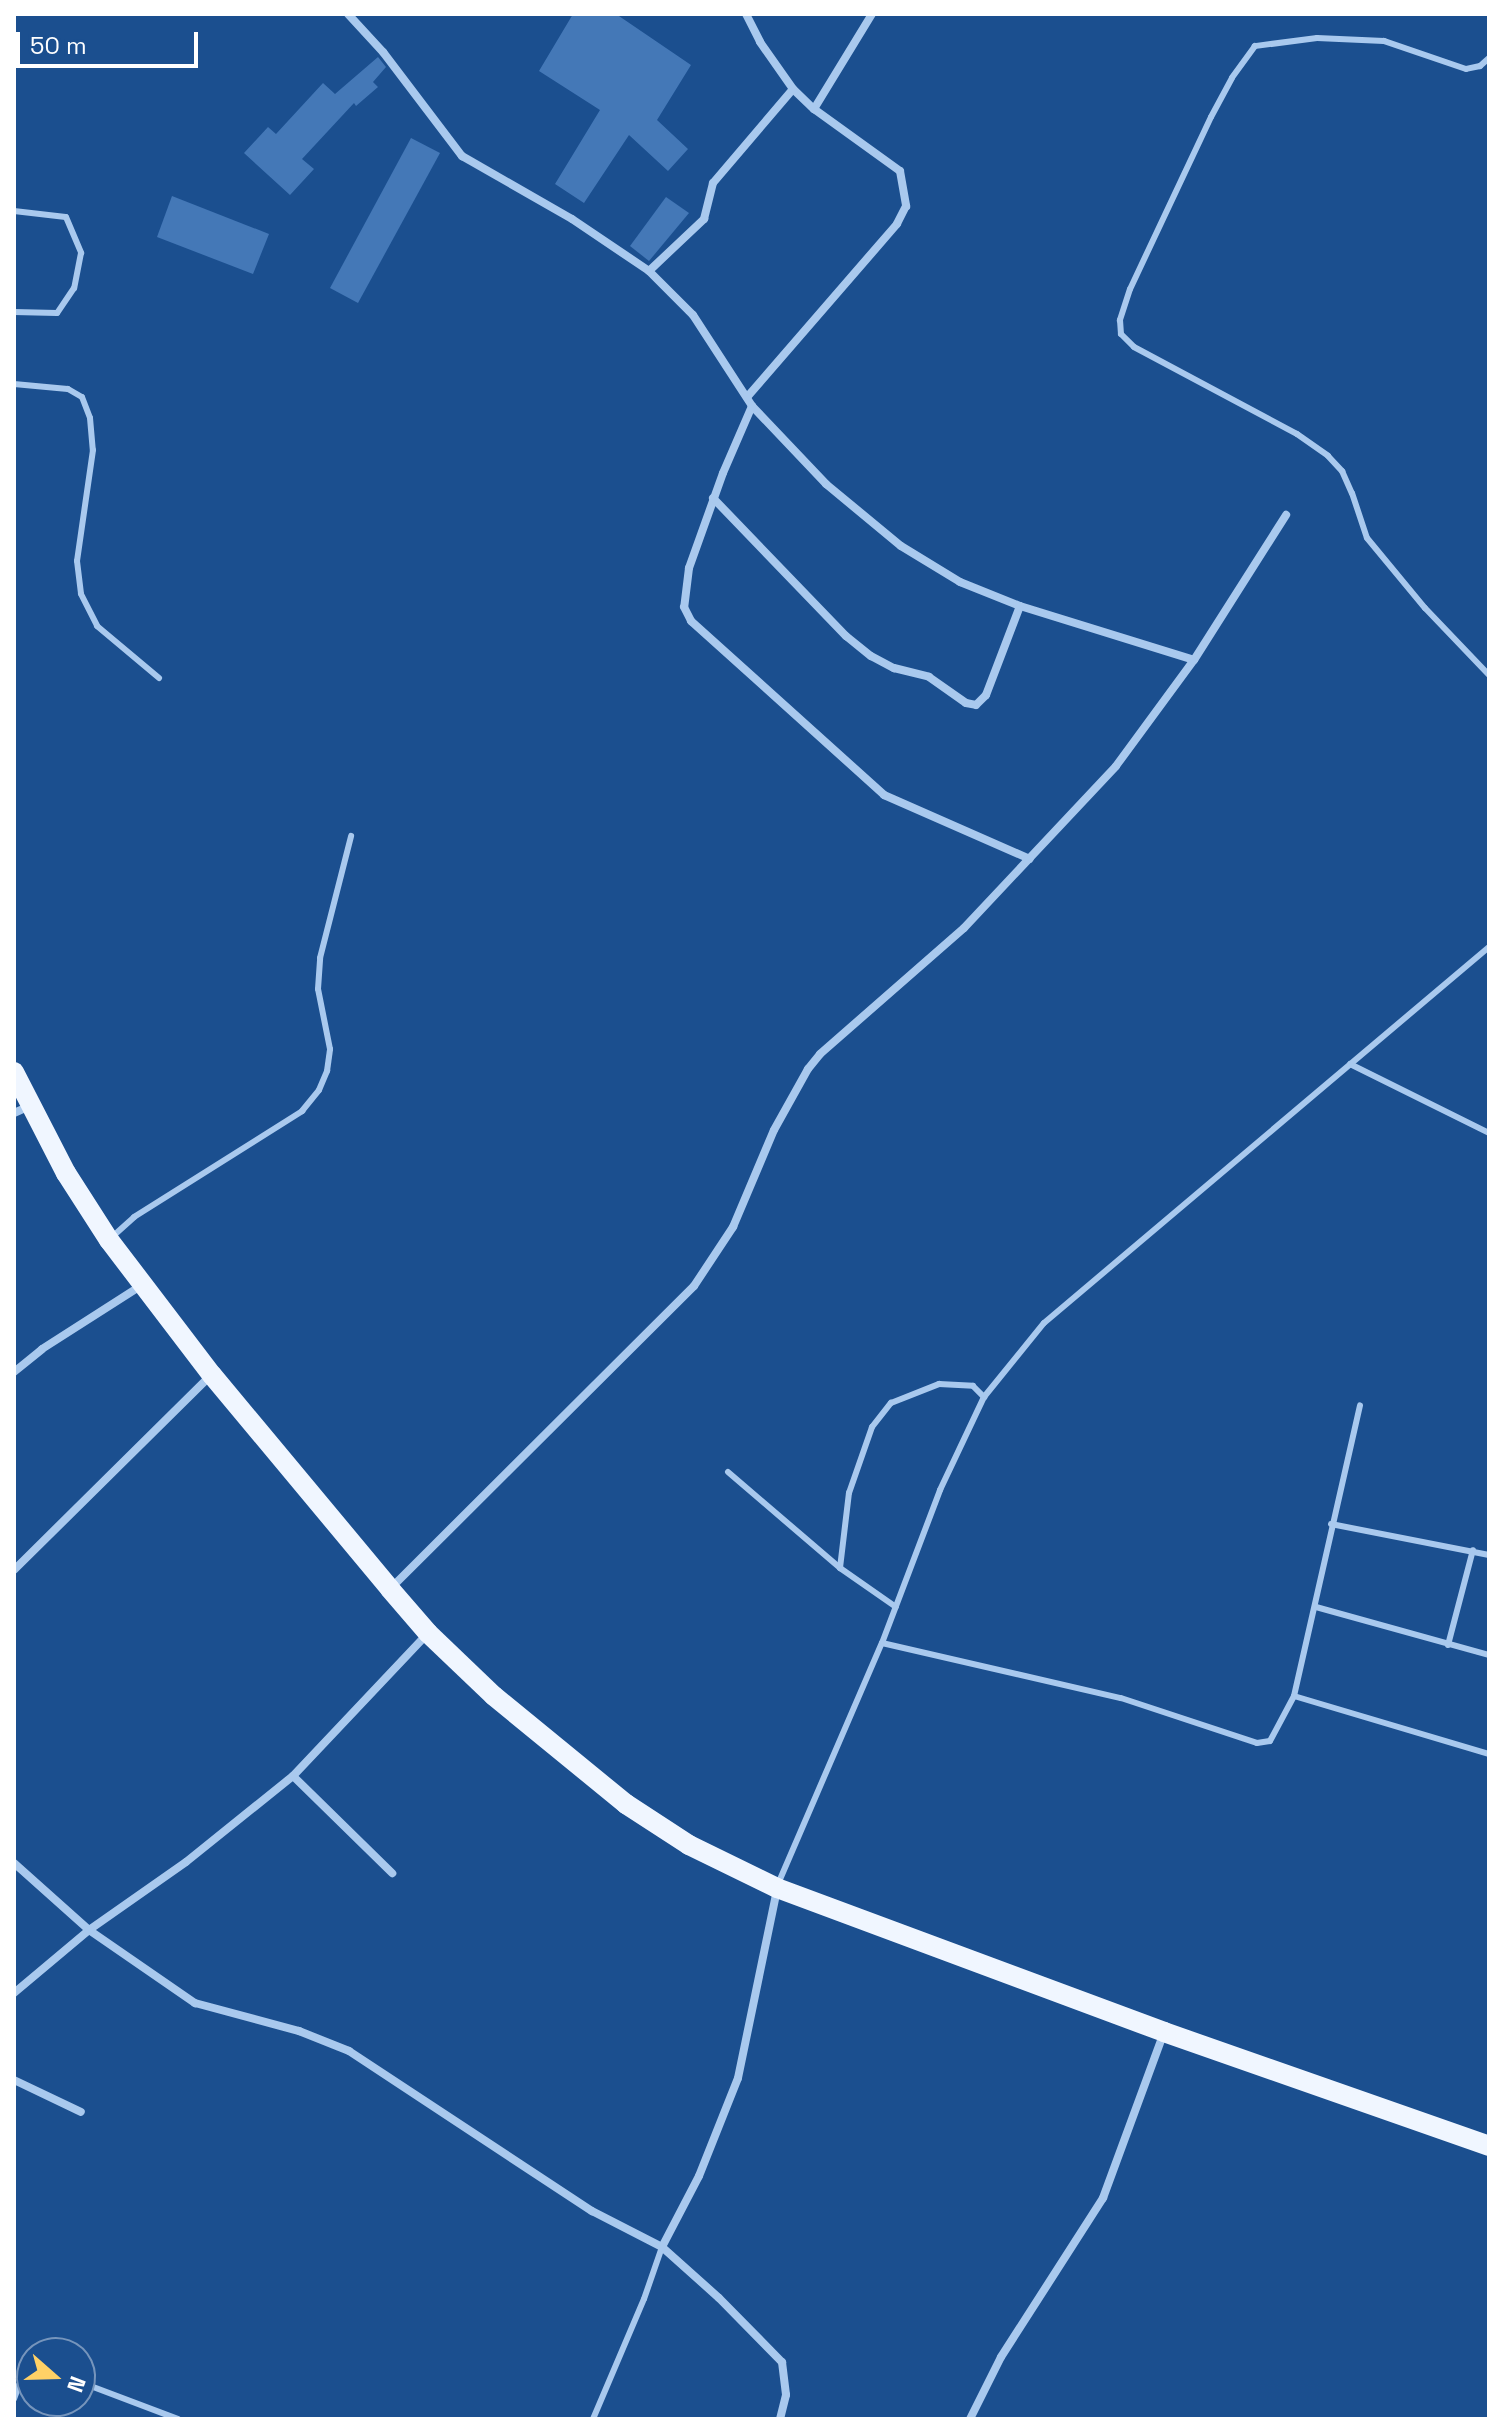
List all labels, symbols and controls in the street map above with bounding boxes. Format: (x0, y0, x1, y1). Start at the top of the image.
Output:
scale bar (20, 16, 202, 66)
text: 50 m (30, 30, 87, 61)
north arrow (16, 2337, 96, 2417)
text: N (61, 2373, 92, 2396)

